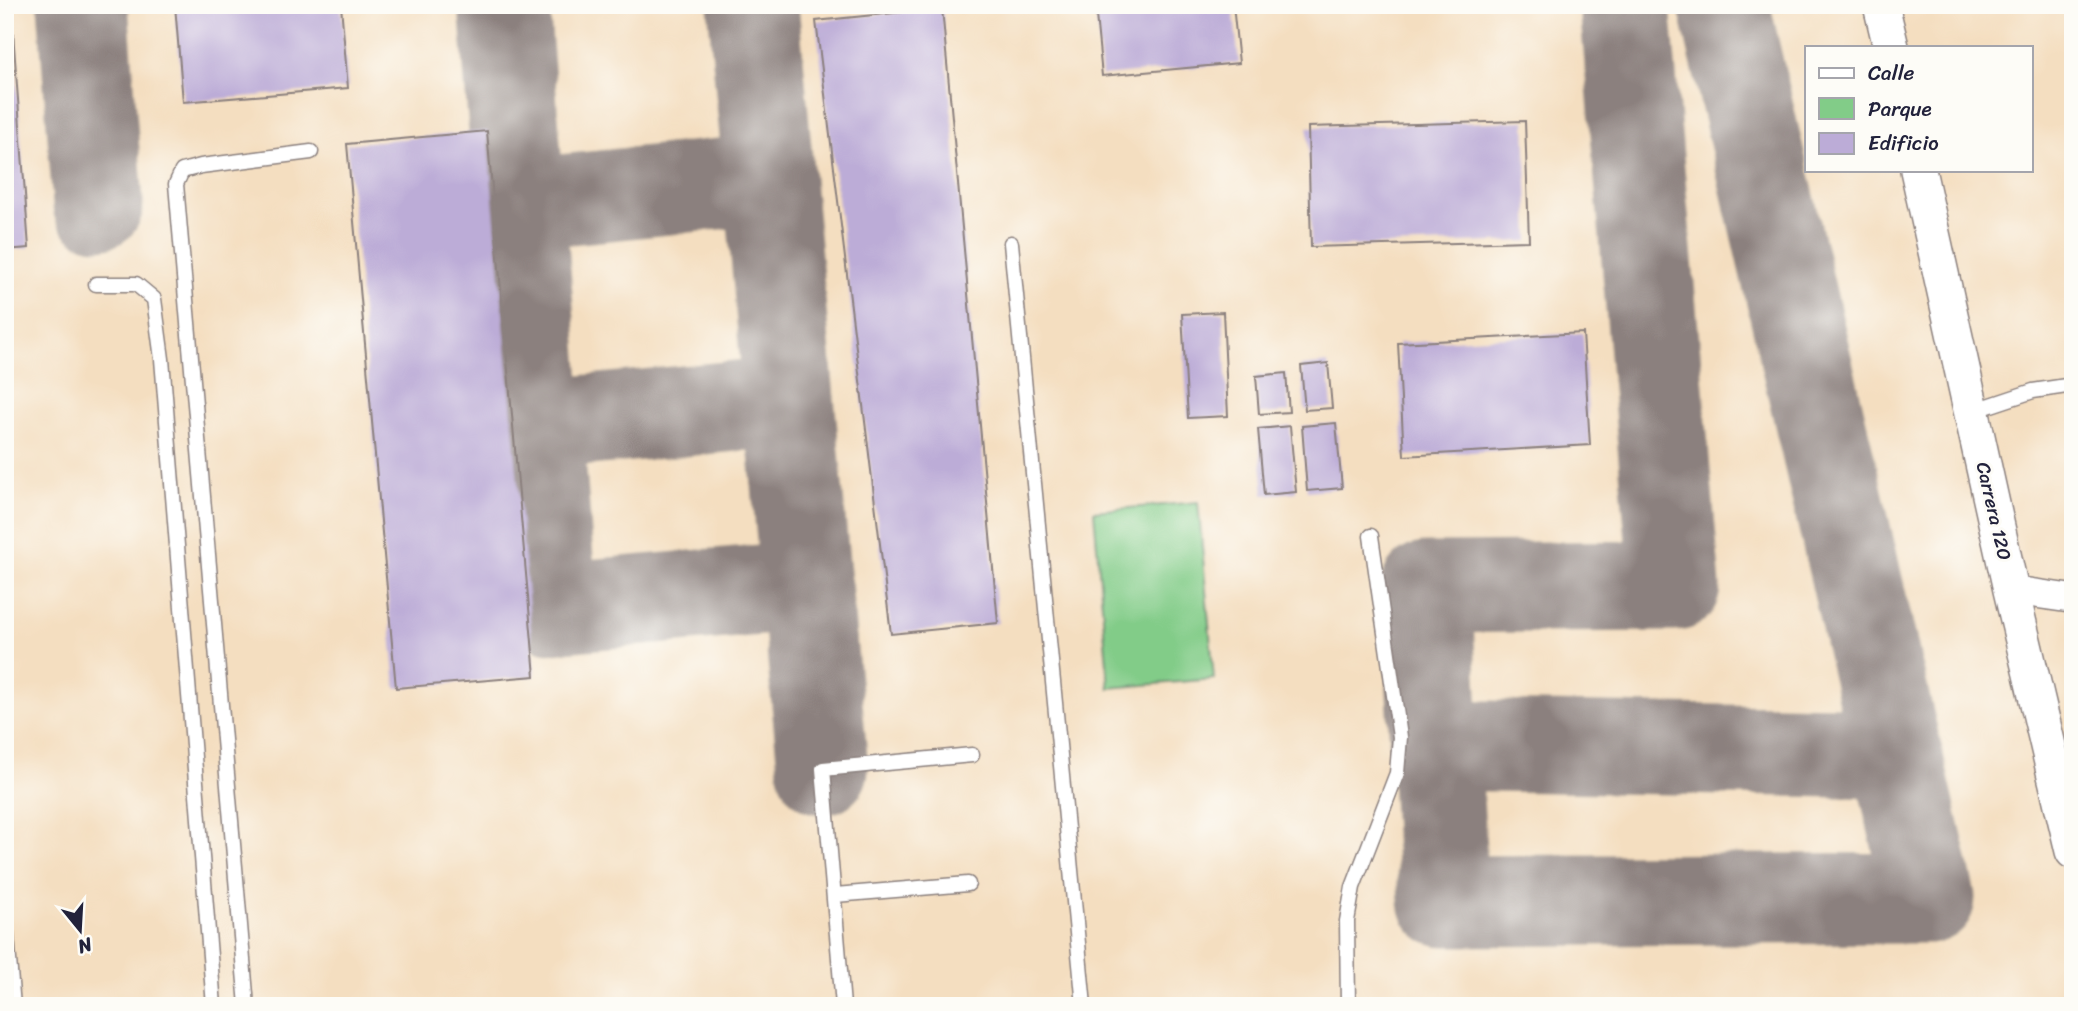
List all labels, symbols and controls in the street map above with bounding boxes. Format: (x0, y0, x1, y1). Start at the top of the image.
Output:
legend (1805, 46, 2032, 172)
text: Calle (1868, 54, 1915, 92)
text: Parque (1868, 90, 1932, 128)
text: Edificio (1868, 124, 1939, 162)
street label: Carrera 120 (1967, 459, 2021, 563)
north arrow (46, 895, 116, 965)
text: N (73, 928, 97, 964)

